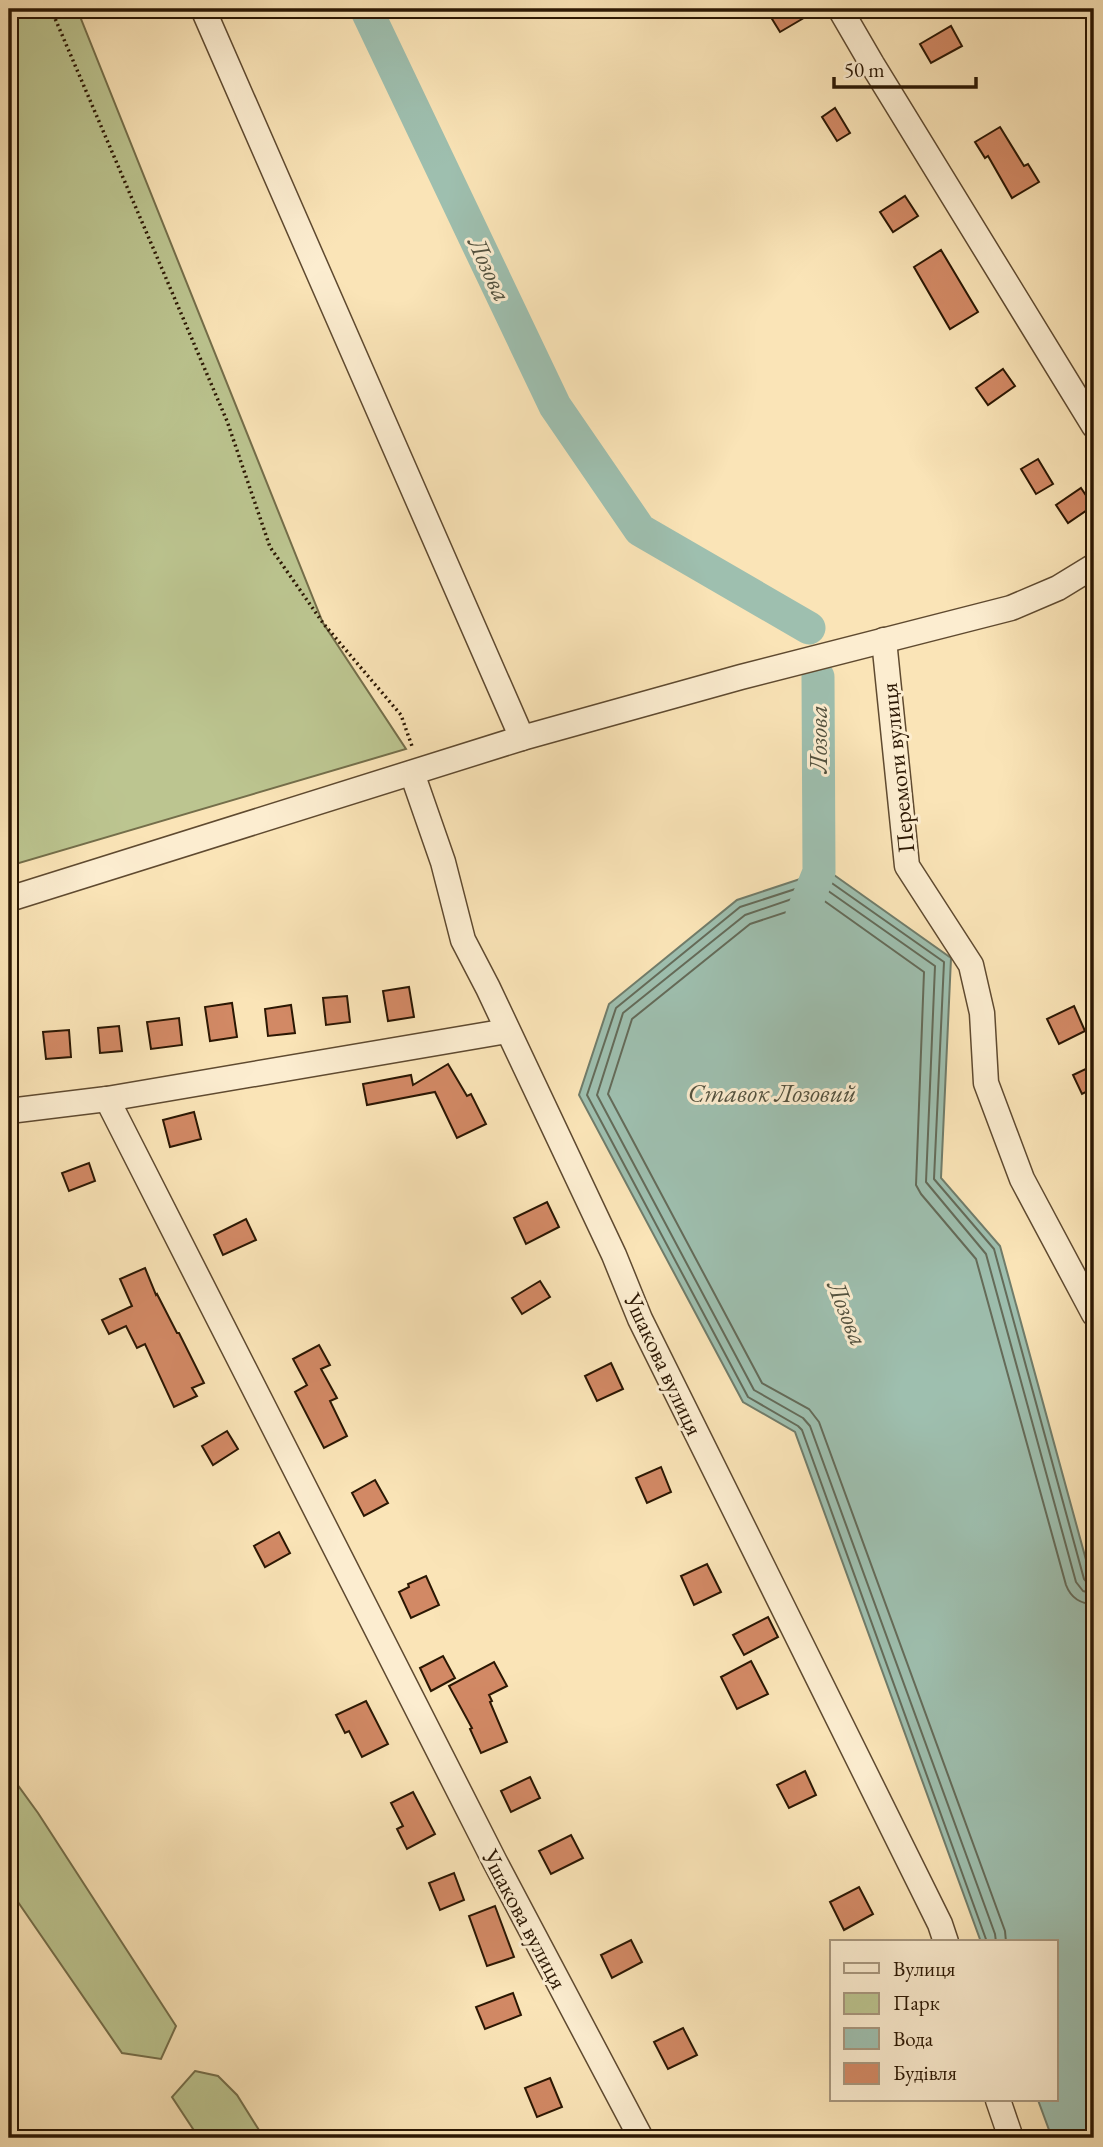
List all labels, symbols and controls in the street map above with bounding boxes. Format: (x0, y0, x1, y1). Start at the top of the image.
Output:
scale bar (834, 46, 975, 90)
text: 50 m (844, 56, 885, 83)
water label: Лозова (459, 229, 520, 307)
street label: Перемоги вулиця (873, 681, 921, 855)
water label: Лозова (801, 705, 835, 775)
water label: Ставок Лозовий (688, 1076, 856, 1110)
water label: Лозова (819, 1273, 876, 1351)
street label: Ушакова вулиця (617, 1287, 711, 1440)
street label: Ушакова вулиця (475, 1843, 575, 1994)
legend (830, 1940, 1058, 2102)
text: Вулиця (893, 1955, 955, 1982)
text: Парк (893, 1989, 940, 2016)
text: Вода (893, 2025, 934, 2052)
text: Будівля (893, 2059, 957, 2086)

